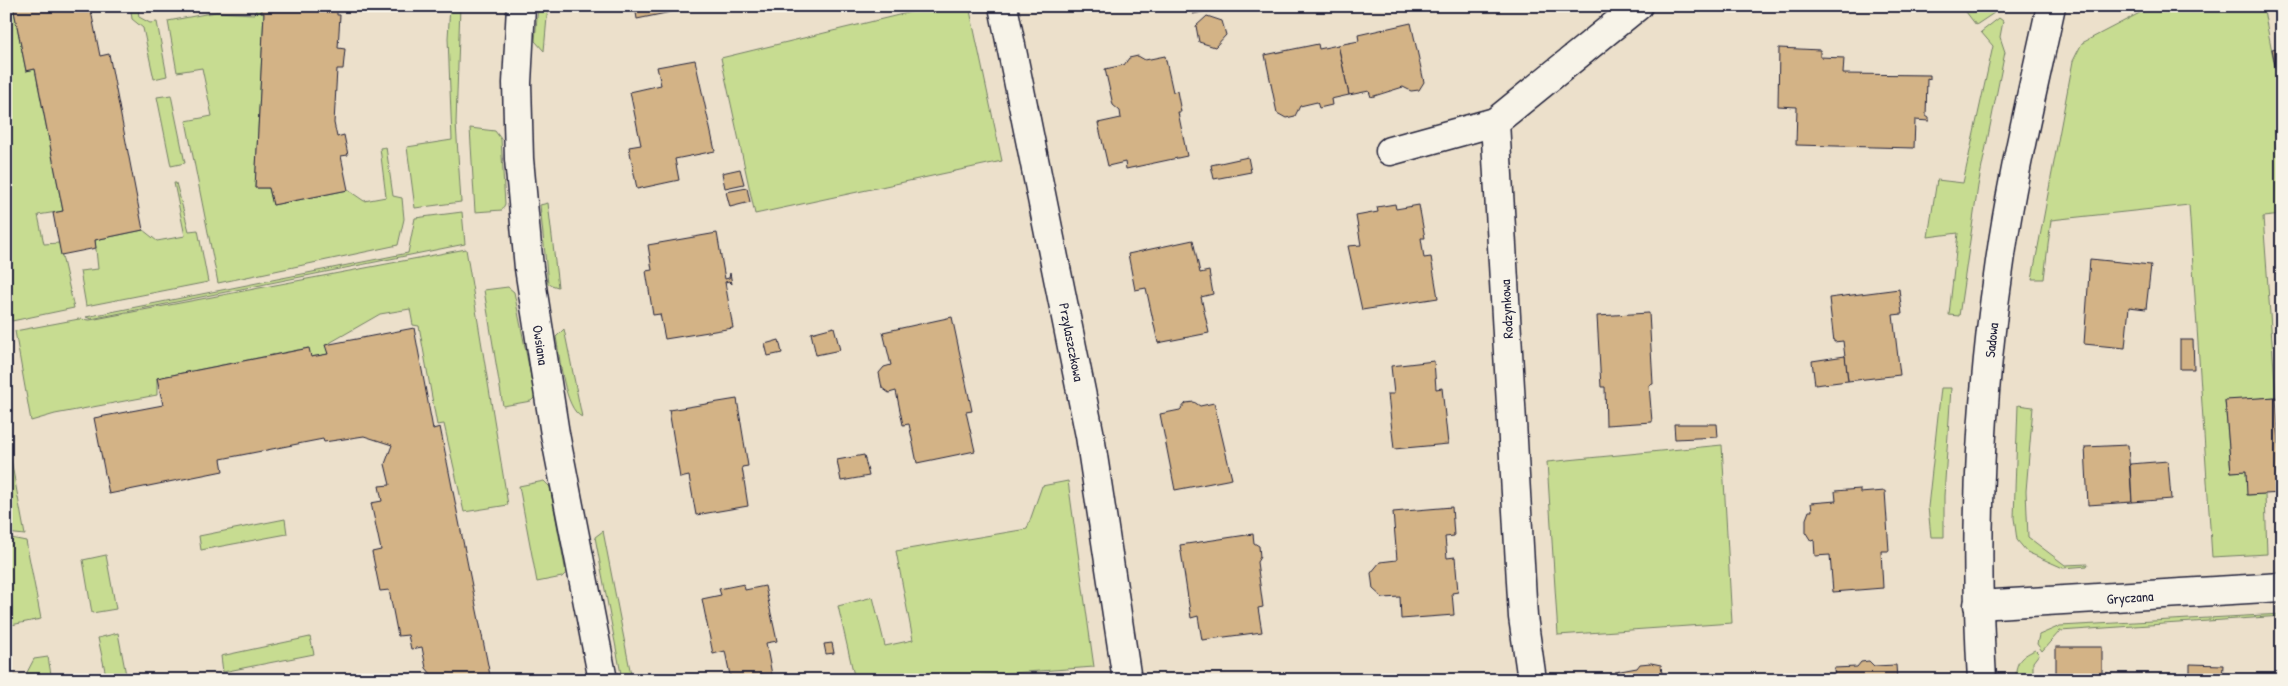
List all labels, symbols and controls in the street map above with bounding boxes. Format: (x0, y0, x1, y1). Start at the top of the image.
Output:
street label: Rodzynkowa (1495, 278, 1518, 339)
street label: Przylaszczkowa (1054, 301, 1089, 384)
street label: Sadowa (1980, 321, 2002, 358)
street label: Owsiana (528, 324, 554, 367)
street label: Gryczana (2106, 586, 2155, 609)

